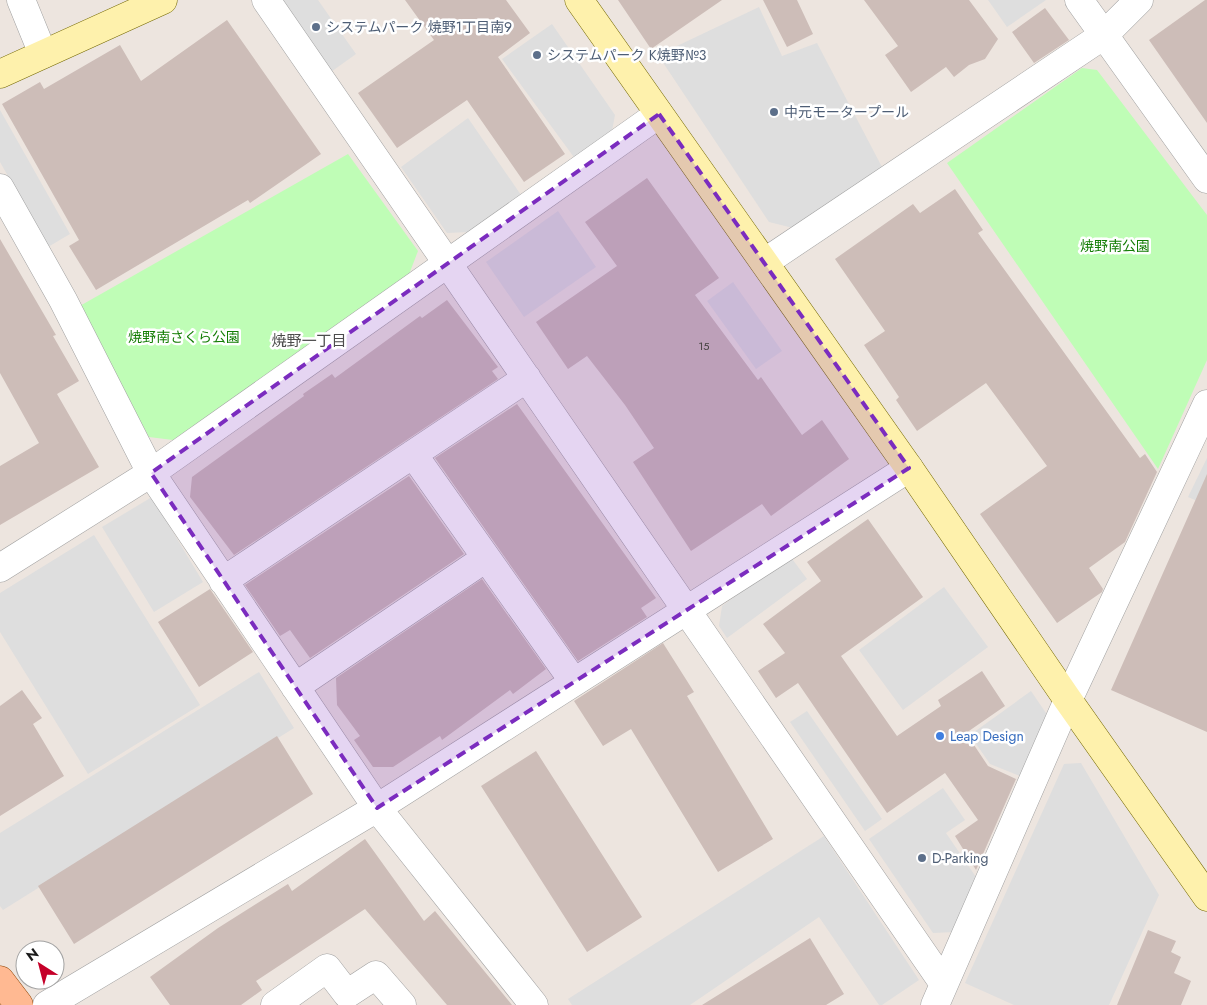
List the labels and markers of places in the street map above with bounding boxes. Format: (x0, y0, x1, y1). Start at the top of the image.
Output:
place label: システムパーク 焼野1丁目南9 (326, 17, 512, 37)
marker: システムパーク 焼野1丁目南9 (310, 21, 322, 33)
place label: システムパーク K焼野№3 (547, 45, 707, 65)
marker: システムパーク K焼野№3 (531, 49, 543, 61)
place label: 中元モータープール (784, 102, 909, 122)
marker: 中元モータープール (768, 106, 780, 118)
place label: Leap Design (950, 726, 1024, 746)
marker: Leap Design (934, 730, 946, 742)
place label: D-Parking (932, 848, 988, 868)
marker: D-Parking (916, 852, 928, 864)

